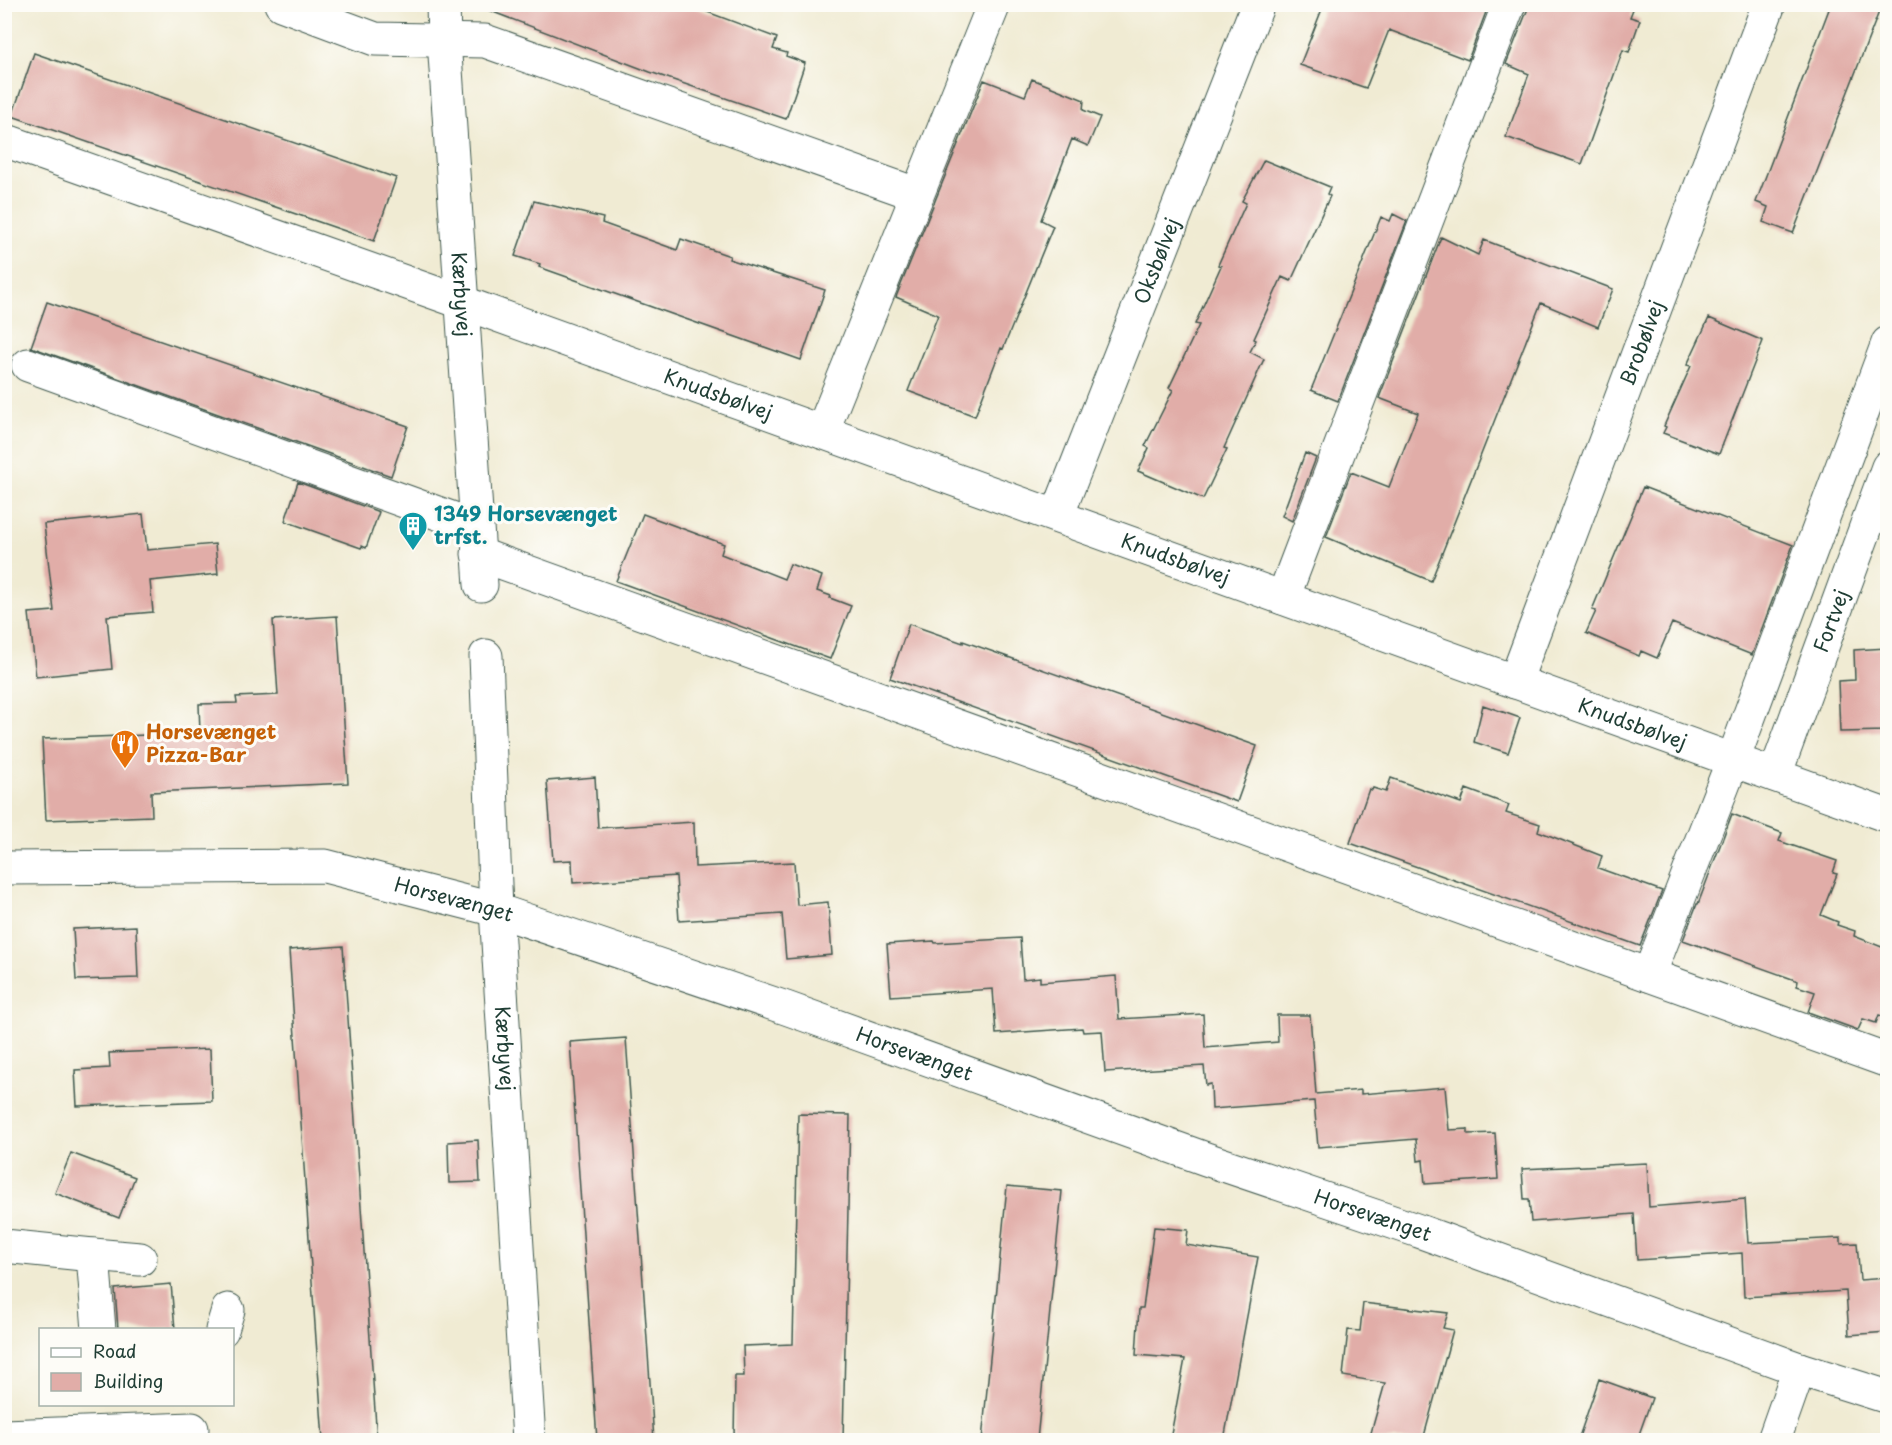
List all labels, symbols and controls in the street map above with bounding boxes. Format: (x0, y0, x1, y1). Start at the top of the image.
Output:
street label: Oksbølvej (1126, 213, 1187, 308)
street label: Kærbyvej (444, 251, 480, 338)
street label: Brobølvej (1611, 296, 1671, 390)
street label: Knudsbølvej (660, 360, 777, 427)
place label: 1349 Horsevænget trfst. (434, 498, 618, 551)
building icon: 1349 Horsevænget trfst. (397, 510, 429, 552)
street label: Knudsbølvej (1117, 525, 1234, 592)
street label: Fortvej (1805, 585, 1856, 656)
street label: Knudsbølvej (1574, 690, 1691, 756)
place label: Horsevænget Pizza-Bar (146, 716, 277, 769)
restaurant icon: Horsevænget Pizza-Bar (109, 728, 141, 770)
street label: Horsevænget (391, 868, 518, 929)
street label: Kærbyvej (488, 1005, 523, 1092)
street label: Horsevænget (852, 1018, 977, 1088)
street label: Horsevænget (1310, 1181, 1436, 1248)
legend (39, 1328, 234, 1406)
text: Road (93, 1337, 137, 1364)
text: Building (93, 1367, 163, 1394)

